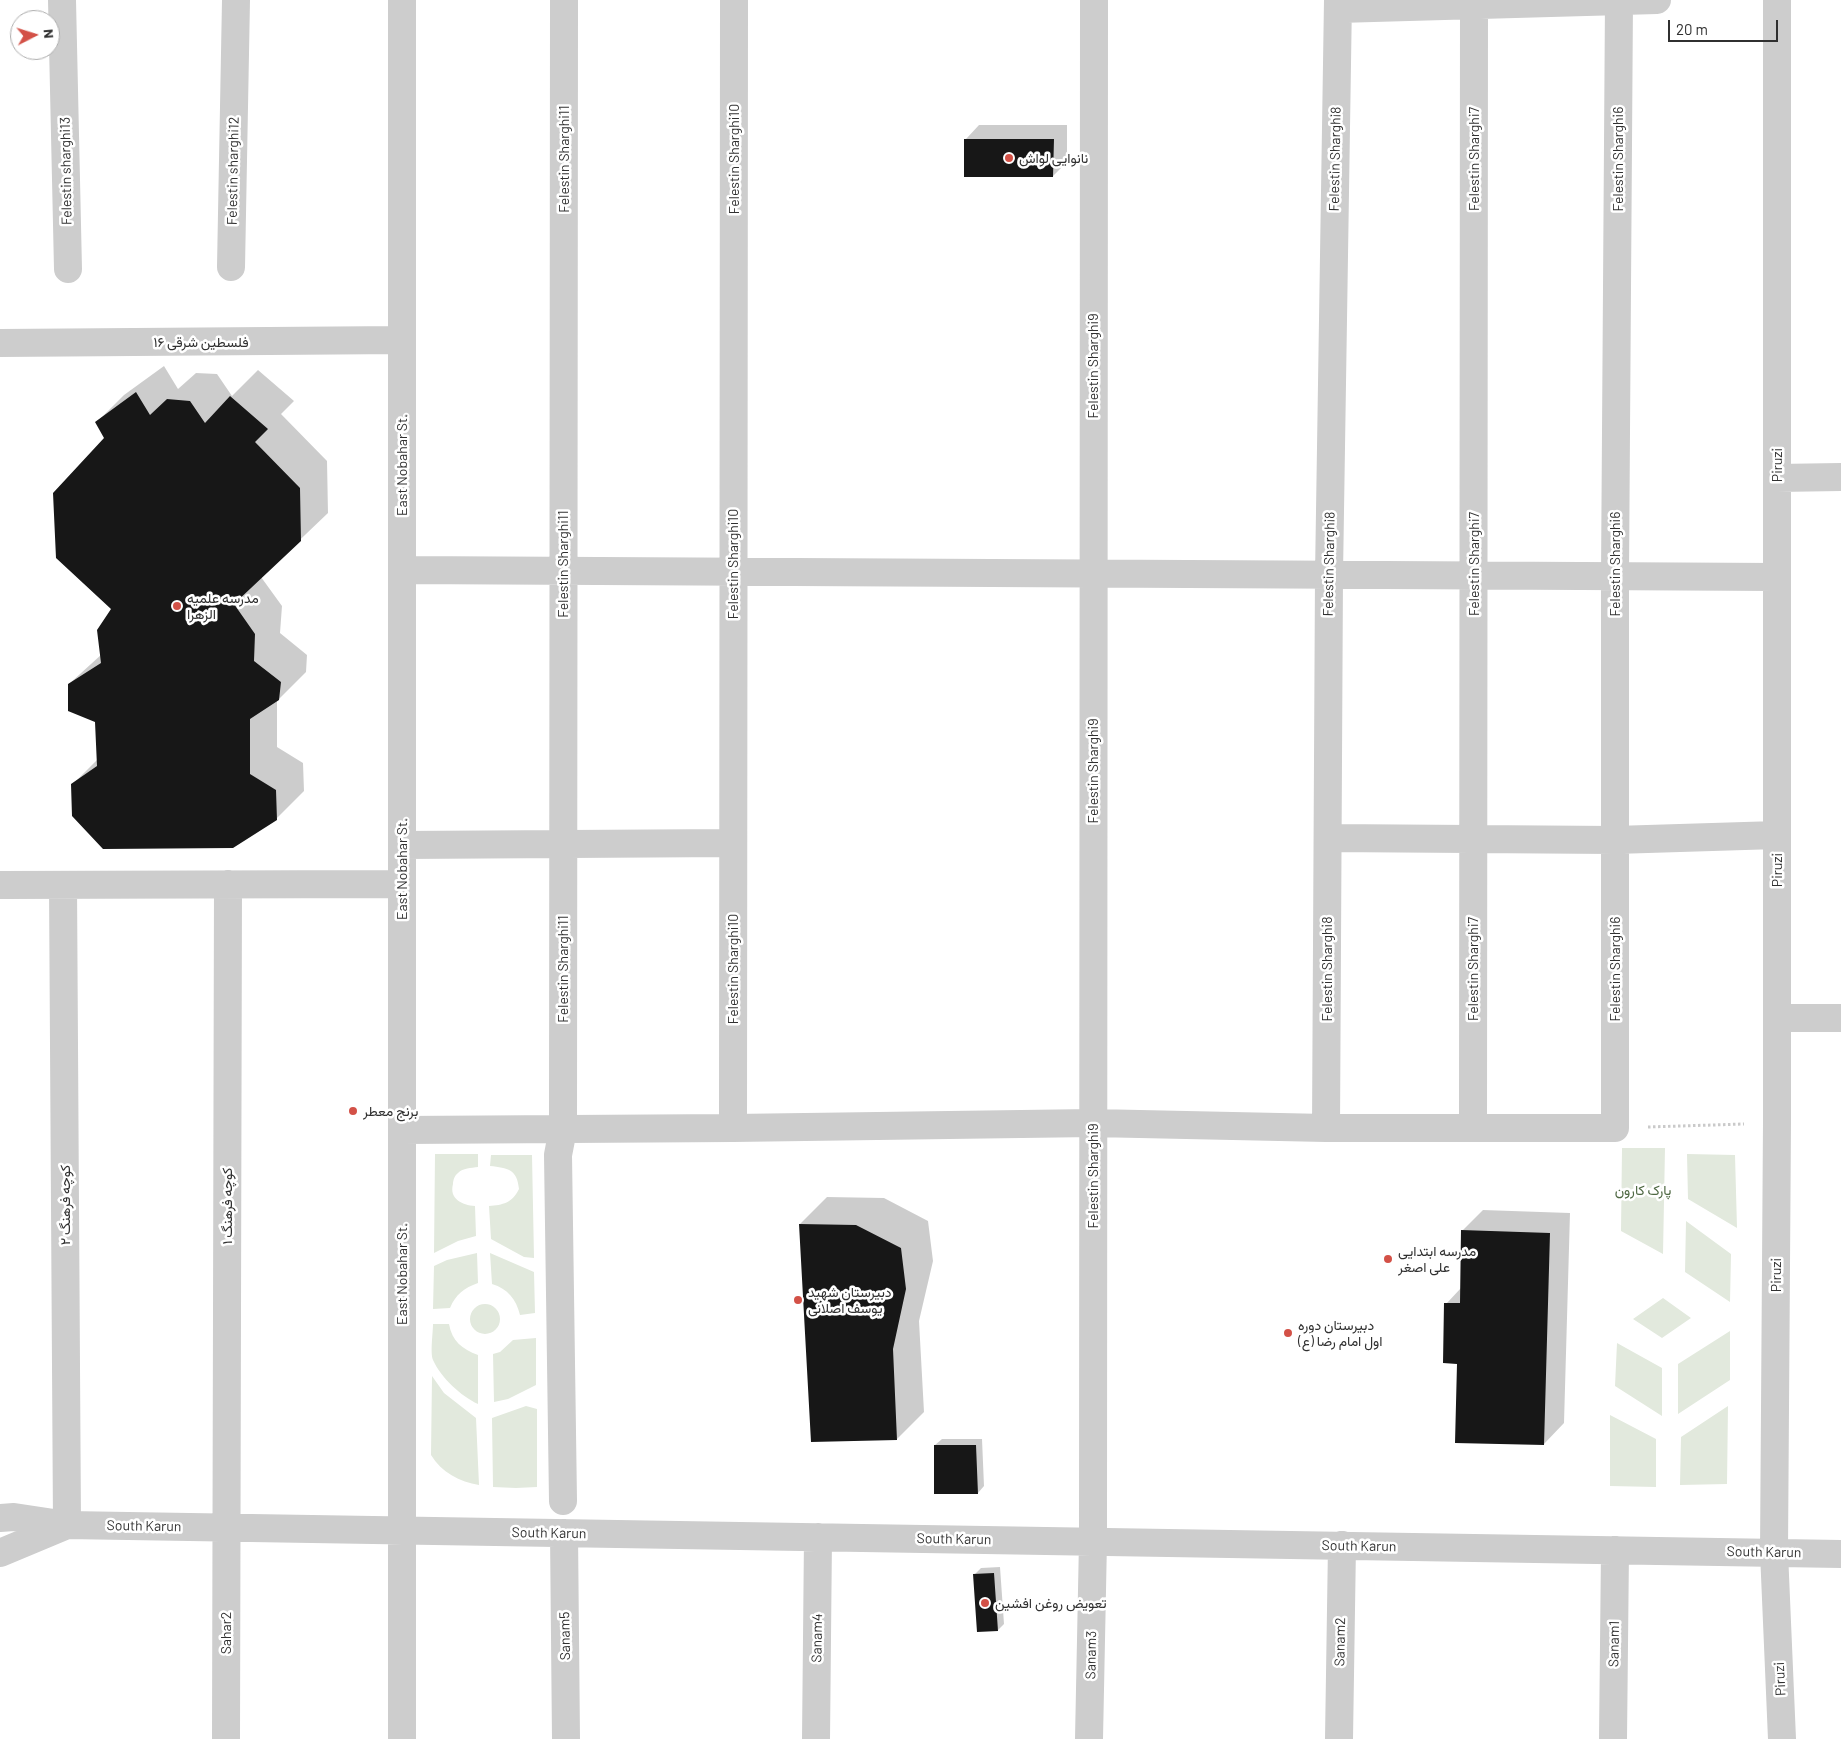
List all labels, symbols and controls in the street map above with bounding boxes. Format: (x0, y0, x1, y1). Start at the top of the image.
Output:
north arrow (10, 10, 60, 60)
scale bar (1671, 10, 1781, 42)
text: 20 m (1676, 20, 1708, 38)
text: N (41, 28, 58, 39)
street label: Felestin Sharghi10 (726, 104, 742, 214)
street label: Felestin Sharghi11 (556, 105, 572, 213)
street label: Felestin Sharghi8 (1326, 106, 1344, 212)
street label: Felestin Sharghi7 (1466, 107, 1482, 211)
street label: Felestin Sharghi6 (1610, 107, 1626, 211)
street label: Felestin sharghi13 (57, 117, 75, 225)
street label: Felestin sharghi12 (224, 117, 242, 225)
place label: نانوایی لواش (1019, 150, 1088, 166)
marker: نانوایی لواش (1003, 152, 1015, 164)
street label: Felestin Sharghi9 (1085, 314, 1101, 418)
street label: فلسطین شرقی ۱۶ (153, 334, 249, 350)
street label: East Nobahar St. (394, 414, 410, 516)
street label: Piruzi (1769, 448, 1785, 482)
street label: Felestin Sharghi10 (725, 509, 741, 619)
street label: Felestin Sharghi11 (555, 510, 571, 618)
street label: Felestin Sharghi8 (1320, 511, 1338, 617)
street label: Felestin Sharghi7 (1466, 512, 1482, 616)
street label: Felestin Sharghi6 (1607, 512, 1623, 616)
place label: مدرسه علمیه الزهرا (187, 590, 259, 622)
marker: مدرسه علمیه الزهرا (171, 600, 183, 612)
street label: Felestin Sharghi9 (1085, 719, 1101, 823)
street label: East Nobahar St. (394, 818, 410, 920)
street label: Piruzi (1769, 853, 1785, 887)
street label: Felestin Sharghi10 (725, 914, 741, 1024)
street label: Felestin Sharghi11 (555, 915, 571, 1023)
street label: Felestin Sharghi8 (1319, 917, 1335, 1021)
street label: Felestin Sharghi7 (1465, 917, 1481, 1021)
street label: Felestin Sharghi6 (1607, 917, 1623, 1021)
place label: برنج معطر (363, 1103, 418, 1119)
marker: برنج معطر (347, 1105, 359, 1117)
street label: Felestin Sharghi9 (1085, 1124, 1101, 1228)
street label: کوچه فرهنگ ۲ (57, 1165, 73, 1245)
street label: کوچه فرهنگ ۱ (219, 1167, 235, 1245)
park label: پارک کارون (1615, 1182, 1671, 1198)
street label: East Nobahar St. (394, 1223, 410, 1325)
place label: مدرسه ابتدایی علی اصغر (1398, 1243, 1476, 1276)
marker: مدرسه ابتدایی علی اصغر (1382, 1253, 1394, 1265)
street label: Piruzi (1768, 1258, 1784, 1292)
place label: دبیرستان شهید یوسف اصلانی (808, 1284, 892, 1316)
marker: دبیرستان شهید یوسف اصلانی (792, 1294, 804, 1306)
place label: دبیرستان دوره اول امام رضا (ع) (1298, 1317, 1383, 1350)
marker: دبیرستان دوره اول امام رضا (ع) (1282, 1327, 1294, 1339)
street label: South Karun (107, 1517, 181, 1535)
street label: South Karun (512, 1524, 586, 1542)
street label: South Karun (917, 1530, 991, 1548)
street label: South Karun (1322, 1537, 1396, 1555)
street label: South Karun (1727, 1543, 1801, 1561)
place label: تعویض روغن افشین (995, 1595, 1107, 1611)
marker: تعویض روغن افشین (979, 1597, 991, 1609)
street label: Sanam5 (556, 1611, 574, 1661)
street label: Sahar2 (218, 1612, 234, 1654)
street label: Sanam4 (808, 1613, 826, 1663)
street label: Sanam2 (1331, 1617, 1349, 1667)
street label: Sanam1 (1605, 1621, 1623, 1667)
street label: Sanam3 (1082, 1630, 1100, 1680)
street label: Piruzi (1771, 1661, 1789, 1697)

